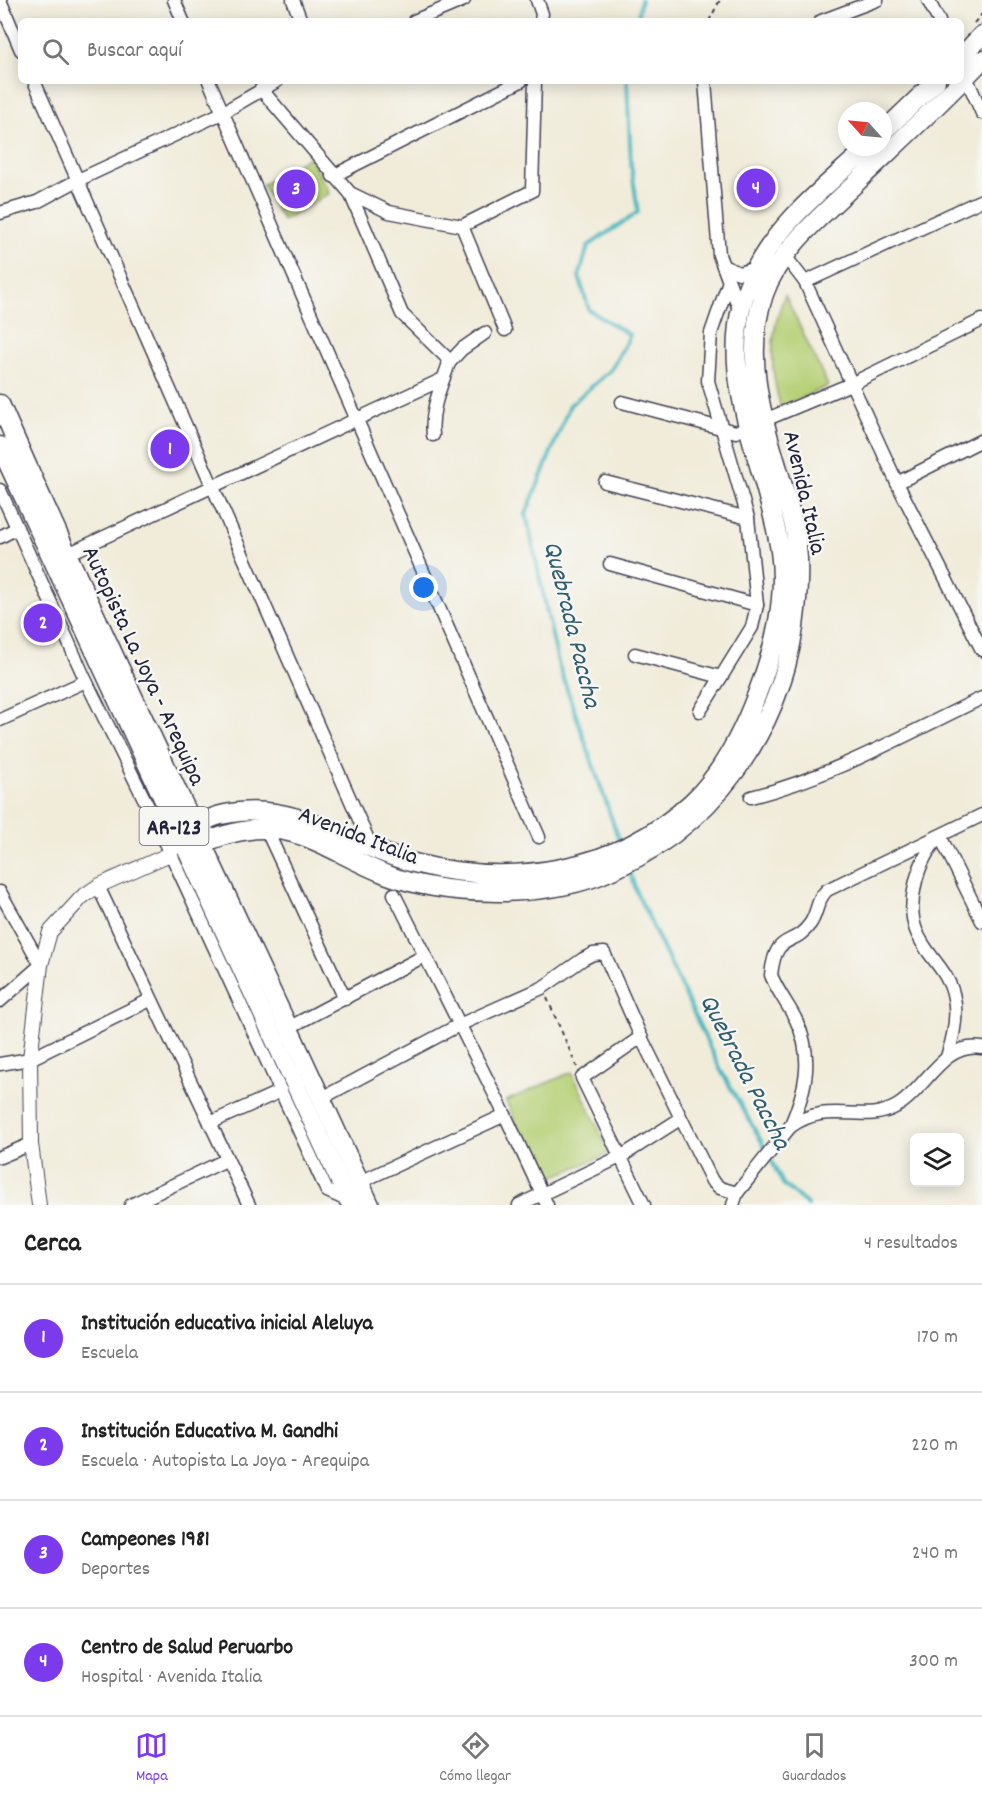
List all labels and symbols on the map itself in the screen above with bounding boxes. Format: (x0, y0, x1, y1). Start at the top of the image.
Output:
north arrow (838, 102, 892, 156)
pin: 3 (276, 166, 316, 212)
pin: 4 (736, 166, 776, 210)
pin: 1 (150, 426, 190, 472)
street label: Avenida Italia (772, 427, 834, 559)
water label: Quebrada Paccha (532, 538, 610, 714)
street label: Autopista La Joya - Arequipa (72, 541, 213, 792)
your location (409, 573, 438, 602)
pin: 2 (24, 600, 63, 646)
street label: Avenida Italia (293, 798, 424, 876)
road number: AR-123 (140, 807, 208, 845)
water label: Quebrada Paccha (689, 988, 800, 1158)

